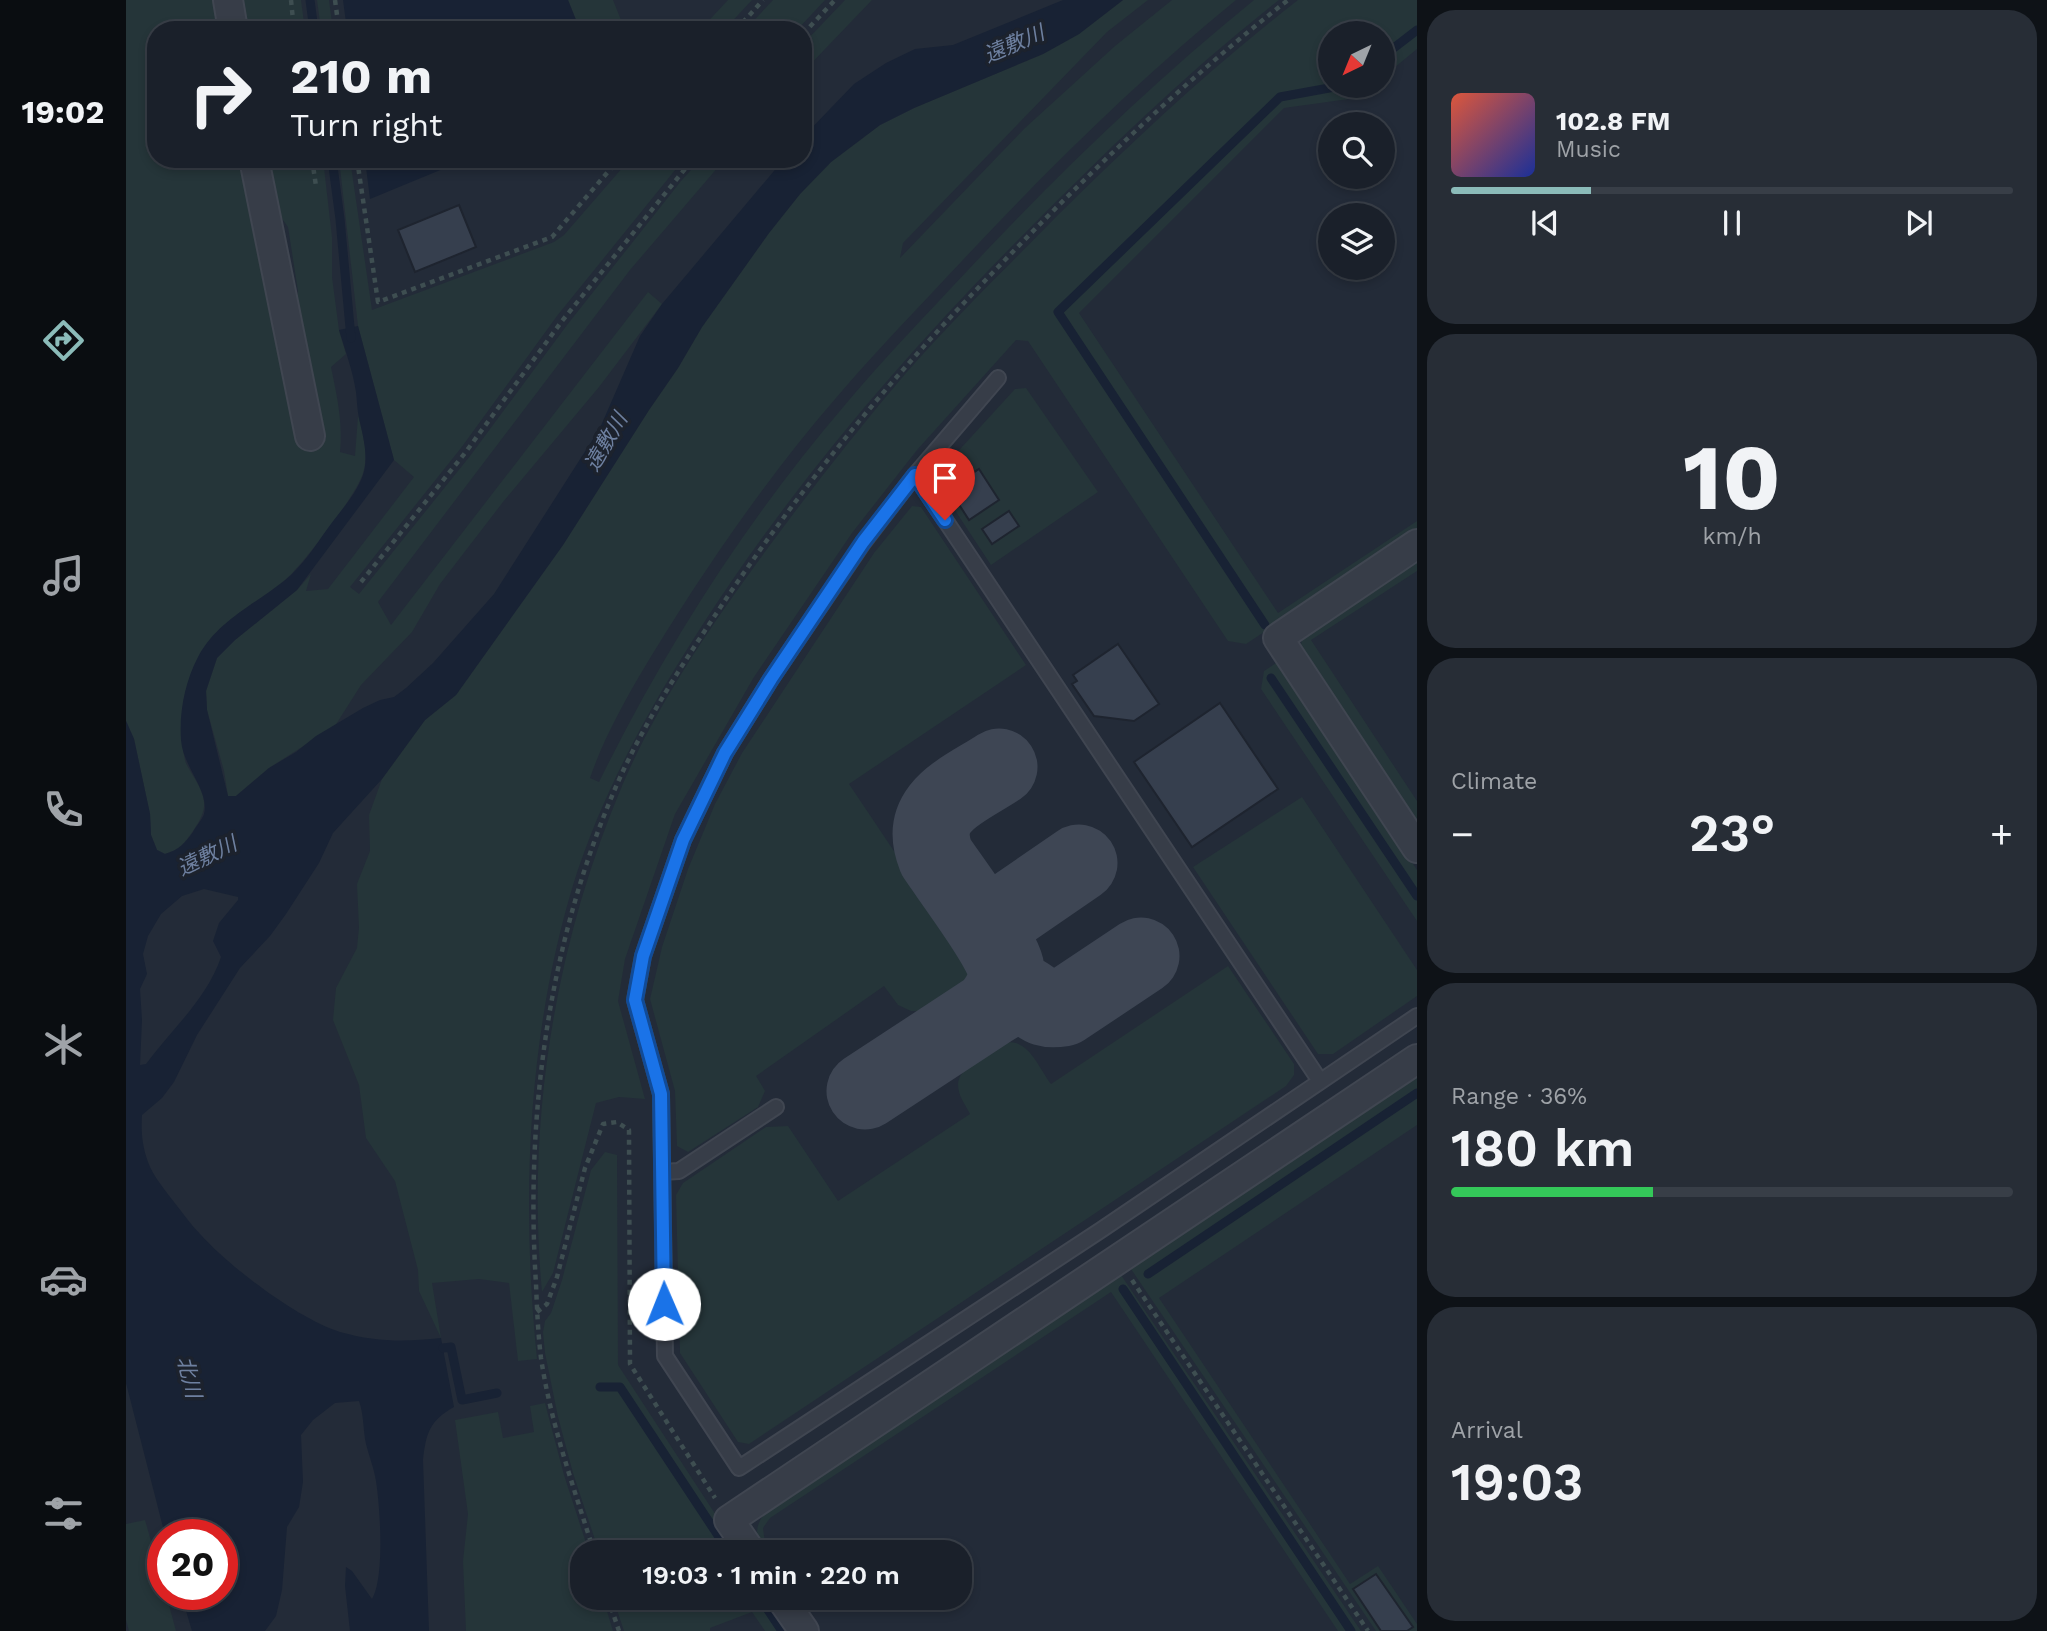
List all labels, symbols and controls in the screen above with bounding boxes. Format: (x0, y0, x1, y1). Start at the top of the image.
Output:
water label: 遠敷川 (980, 19, 1050, 67)
north arrow (1318, 21, 1395, 98)
map controls (1318, 21, 1395, 280)
text: 210 m (290, 47, 432, 105)
icon: right (175, 49, 266, 140)
text: 19:02 (22, 93, 104, 131)
text: Turn right (290, 106, 442, 144)
text: 102.8 FM (1556, 106, 1670, 136)
button: search (1318, 112, 1395, 189)
text: Music (1556, 136, 1621, 163)
button: layers (1318, 203, 1395, 280)
icon: previous (1526, 204, 1564, 242)
icon: pause (1713, 204, 1751, 242)
icon: next (1900, 204, 1938, 242)
icon: directions (39, 316, 88, 365)
water label: 遠敷川 (579, 406, 633, 475)
text: 10 (1683, 424, 1781, 531)
pin (915, 448, 975, 520)
icon: arrive (926, 459, 964, 497)
text: km/h (1702, 523, 1762, 550)
icon: music (39, 551, 88, 600)
text: Climate (1451, 768, 1537, 795)
icon: phone (39, 785, 88, 834)
text: 23° (1689, 803, 1775, 864)
text: − (1451, 812, 1474, 856)
text: + (1990, 812, 2013, 856)
water label: 遠敷川 (173, 830, 242, 881)
icon: climate (39, 1020, 88, 1069)
text: Range · 36% (1451, 1083, 1587, 1110)
text: 180 km (1451, 1118, 1634, 1179)
icon: car (39, 1255, 88, 1304)
position arrow (627, 1267, 701, 1341)
water label: 北川 (172, 1353, 207, 1402)
text: Arrival (1451, 1417, 1523, 1444)
text: 19:03 (1451, 1452, 1583, 1513)
icon: filters (39, 1489, 88, 1538)
speed limit sign: 20 (147, 1519, 238, 1610)
text: 19:03 · 1 min · 220 m (642, 1560, 900, 1590)

